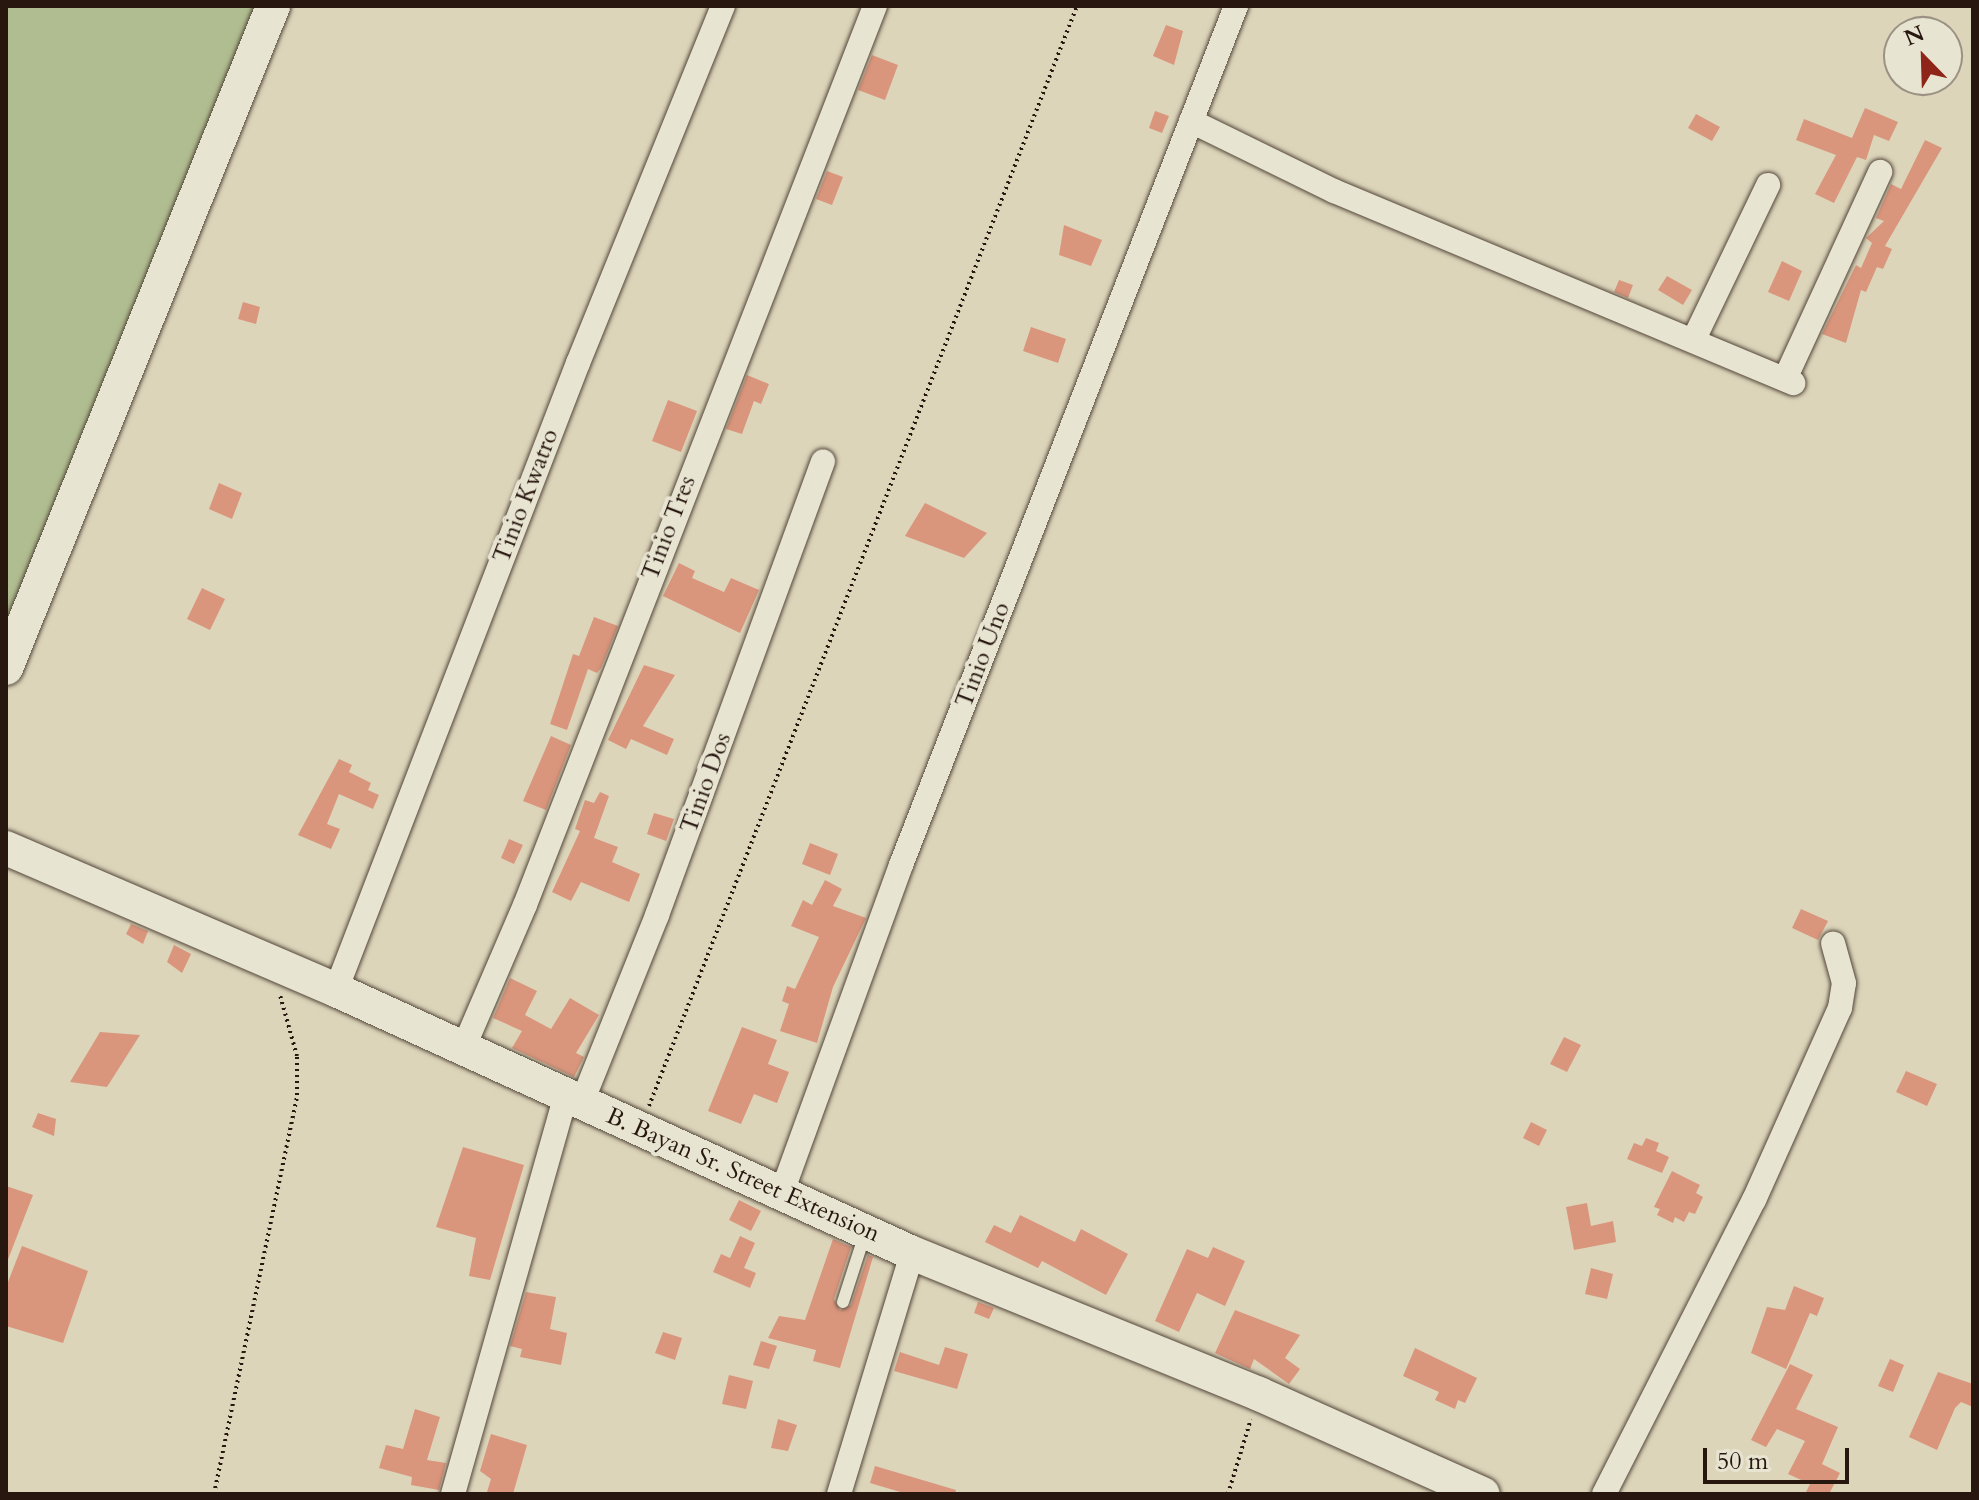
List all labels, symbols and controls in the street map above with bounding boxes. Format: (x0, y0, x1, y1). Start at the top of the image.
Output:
north arrow (1883, 16, 1963, 96)
text: N (1900, 18, 1929, 53)
street label: Tinio Kwatro (487, 425, 565, 567)
street label: Tinio Tres (636, 472, 702, 584)
street label: Tinio Uno (950, 598, 1016, 712)
street label: Tinio Dos (675, 729, 737, 837)
street label: B. Bayan Sr. Street Extension (602, 1102, 884, 1248)
scale bar (1707, 1432, 1853, 1482)
text: 50 m (1717, 1445, 1768, 1478)

